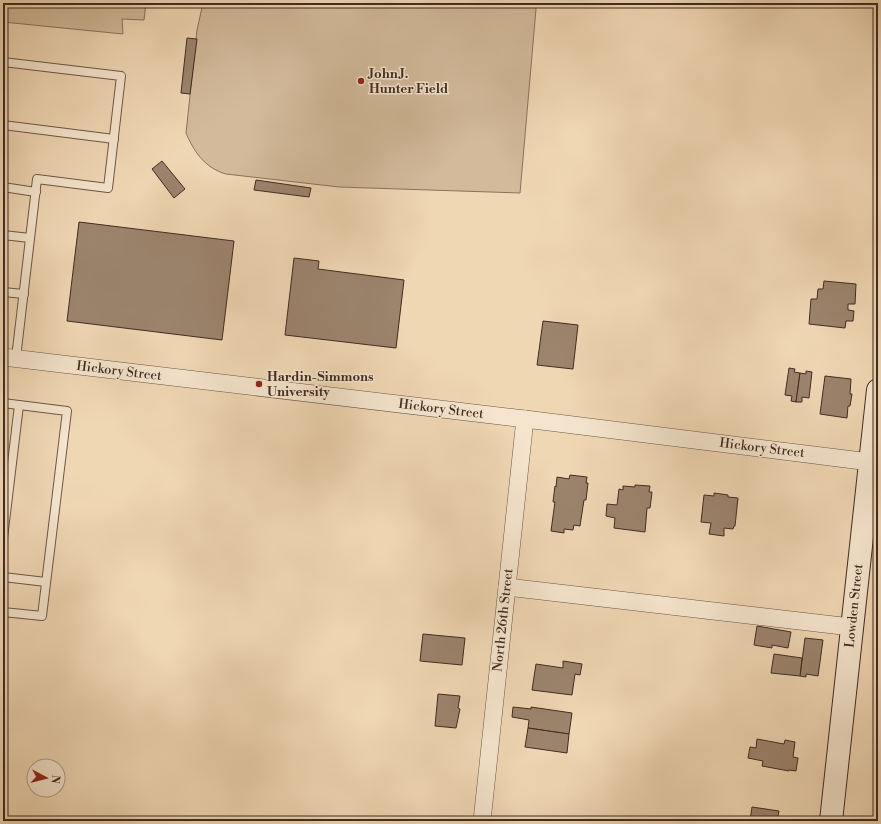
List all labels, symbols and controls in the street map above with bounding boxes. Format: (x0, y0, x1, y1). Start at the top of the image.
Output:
place label: John J. Hunter Field (367, 66, 448, 97)
marker: John J. Hunter Field (356, 76, 366, 86)
street label: Hickory Street (76, 358, 163, 384)
place label: Hardin-Simmons University (267, 369, 374, 400)
marker: Hardin-Simmons University (254, 379, 264, 389)
street label: Hickory Street (398, 396, 485, 422)
street label: Hickory Street (719, 435, 806, 461)
street label: Lowden Street (842, 563, 866, 649)
street label: North 26th Street (490, 567, 516, 672)
north arrow (26, 758, 66, 798)
text: N (47, 774, 62, 785)

